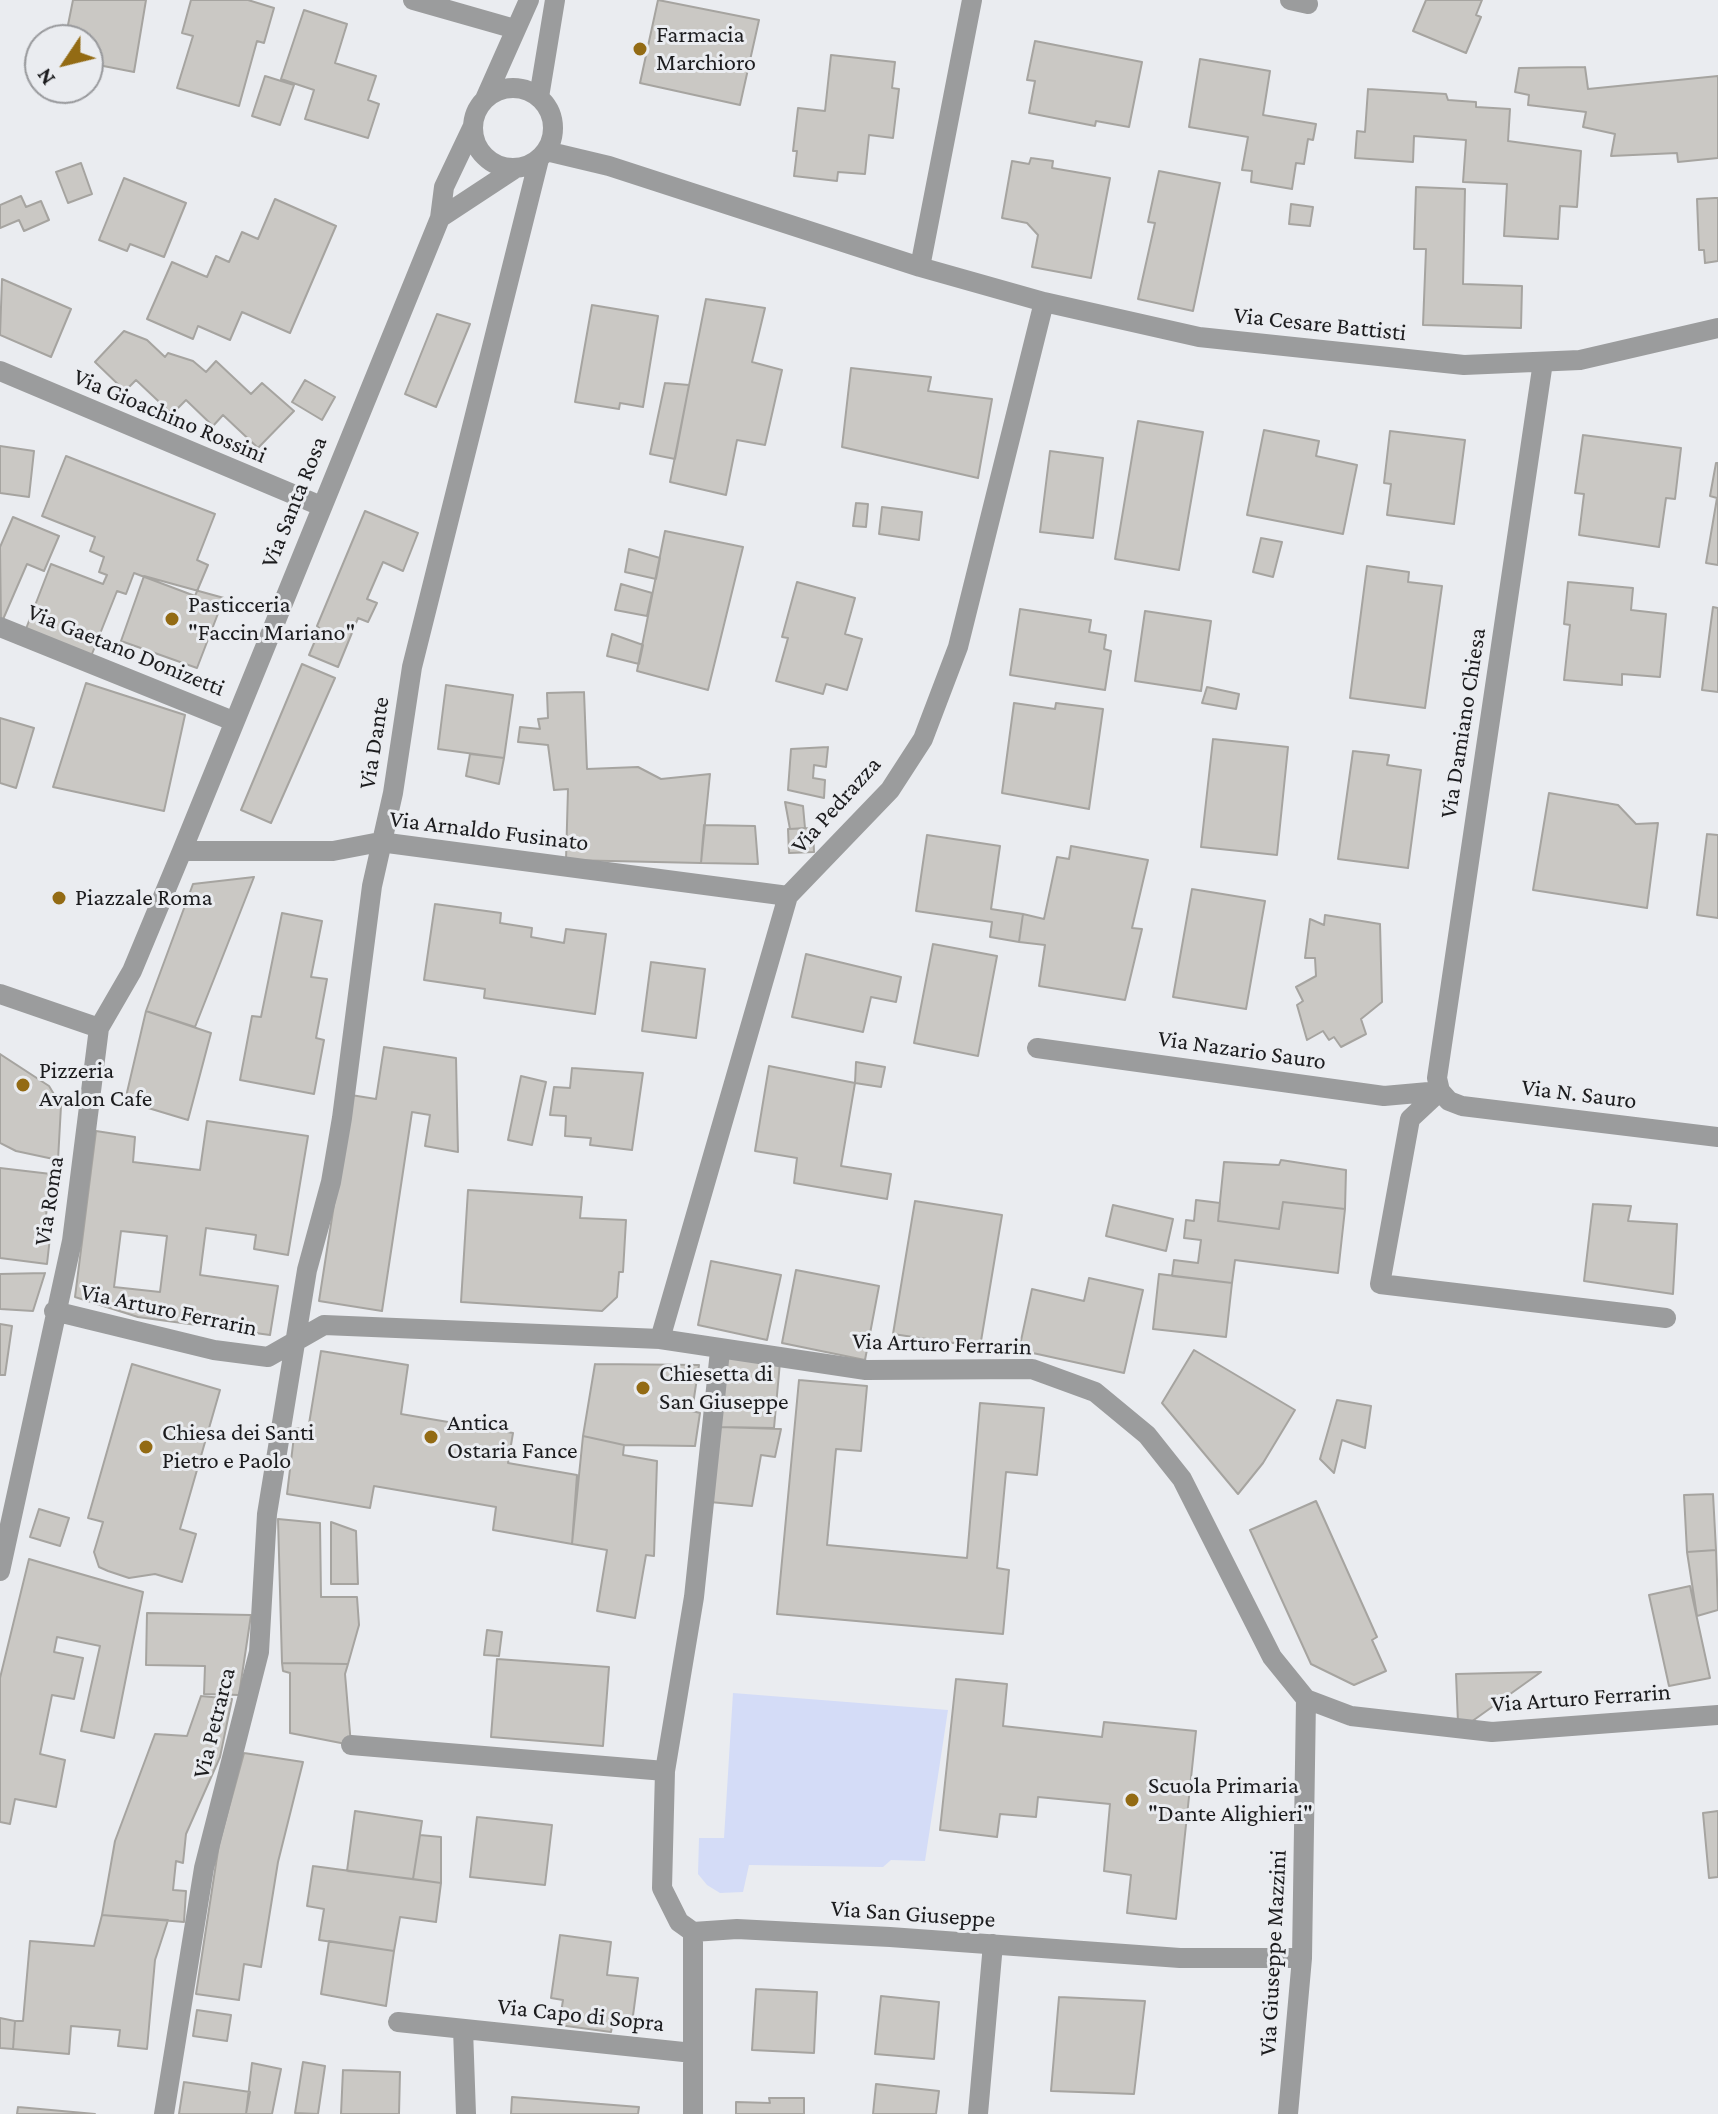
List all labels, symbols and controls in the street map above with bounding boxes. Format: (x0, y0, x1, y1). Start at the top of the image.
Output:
place label: Farmacia Marchioro (656, 21, 756, 77)
north arrow (24, 24, 104, 104)
marker: Farmacia Marchioro (631, 40, 649, 58)
text: N (31, 64, 60, 90)
street label: Via Cesare Battisti (1232, 301, 1408, 347)
street label: Via Gioachino Rossini (69, 362, 271, 470)
street label: Via Santa Rosa (255, 432, 333, 572)
place label: Pasticceria "Faccin Mariano" (188, 591, 355, 647)
street label: Via Gaetano Donizetti (23, 597, 229, 703)
marker: Pasticceria "Faccin Mariano" (163, 610, 181, 628)
street label: Via Damiano Chiesa (1434, 626, 1492, 820)
street label: Via Dante (352, 695, 396, 791)
street label: Via Pedrazza (785, 751, 887, 859)
street label: Via Arnaldo Fusinato (388, 805, 590, 857)
place label: Piazzale Roma (75, 884, 213, 912)
marker: Piazzale Roma (50, 889, 68, 907)
street label: Via Nazario Sauro (1156, 1024, 1328, 1076)
place label: Pizzeria Avalon Cafe (39, 1057, 152, 1113)
street label: Via N. Sauro (1520, 1073, 1638, 1115)
marker: Pizzeria Avalon Cafe (14, 1076, 32, 1094)
street label: Via Roma (28, 1154, 70, 1248)
street label: Via Arturo Ferrarin (78, 1277, 260, 1343)
street label: Via Arturo Ferrarin (852, 1326, 1032, 1362)
place label: Chiesetta di San Giuseppe (659, 1360, 789, 1416)
marker: Chiesetta di San Giuseppe (634, 1379, 652, 1397)
place label: Antica Ostaria Fance (447, 1409, 578, 1465)
place label: Chiesa dei Santi Pietro e Paolo (162, 1419, 314, 1475)
marker: Antica Ostaria Fance (422, 1428, 440, 1446)
marker: Chiesa dei Santi Pietro e Paolo (137, 1438, 155, 1456)
street label: Via Petrarca (186, 1664, 242, 1782)
street label: Via Arturo Ferrarin (1490, 1677, 1672, 1719)
place label: Scuola Primaria "Dante Alighieri" (1148, 1772, 1313, 1828)
marker: Scuola Primaria "Dante Alighieri" (1123, 1791, 1141, 1809)
street label: Via Giuseppe Mazzini (1253, 1849, 1293, 2057)
street label: Via San Giuseppe (830, 1894, 996, 1934)
street label: Via Capo di Sopra (496, 1992, 666, 2038)

